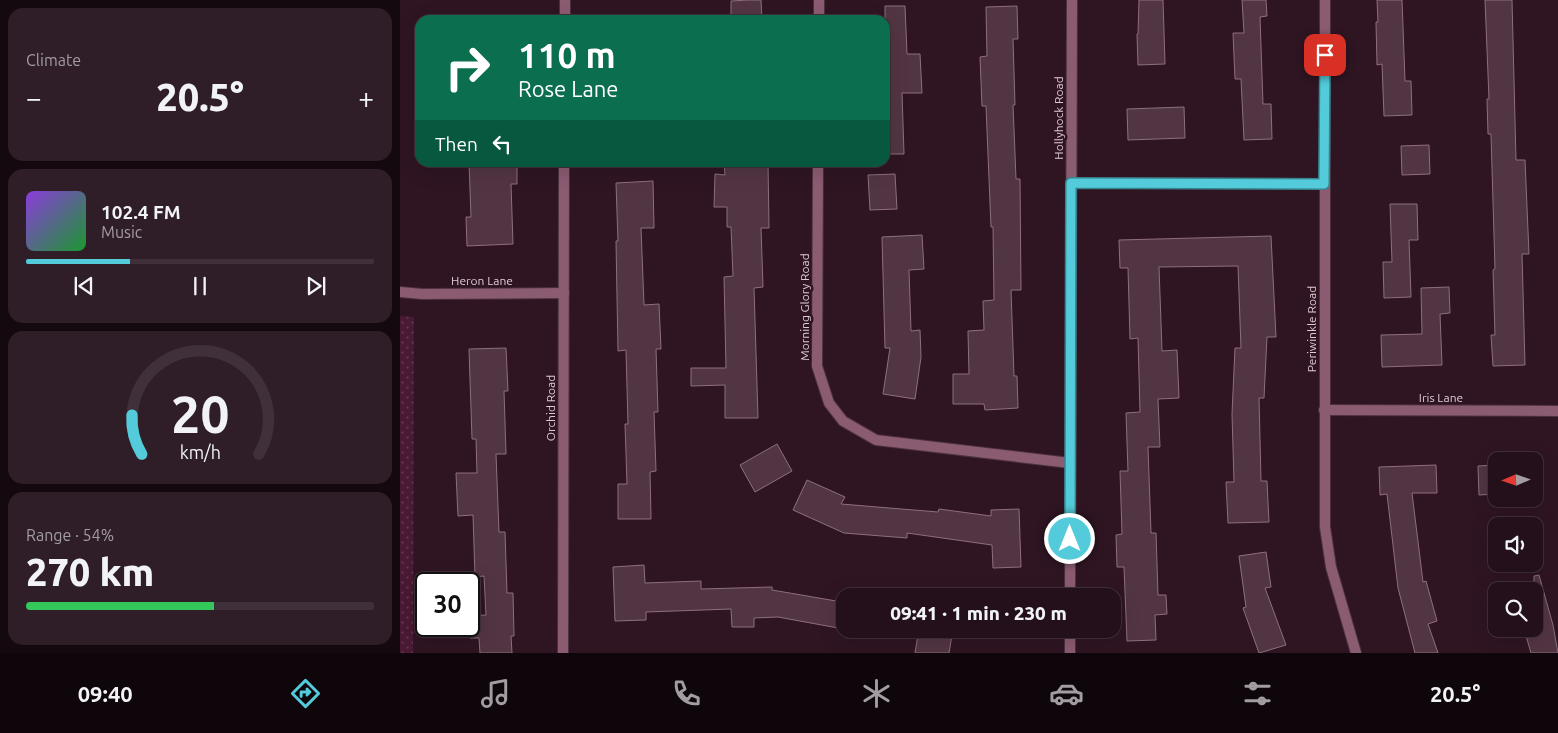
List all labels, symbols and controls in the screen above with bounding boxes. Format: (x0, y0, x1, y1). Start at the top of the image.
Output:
pin (1304, 34, 1346, 76)
icon: right (435, 35, 500, 100)
text: 110 m (518, 35, 616, 75)
icon: arrive (1311, 41, 1339, 69)
text: Climate (26, 51, 81, 69)
text: 20.5° (156, 76, 244, 118)
text: Rose Lane (518, 76, 619, 101)
street label: Hollyhock Road (1052, 76, 1065, 160)
text: − (26, 82, 42, 113)
text: + (358, 82, 374, 113)
icon: left (488, 130, 516, 158)
text: Then (435, 133, 478, 155)
text: 102.4 FM (101, 201, 181, 223)
text: Music (101, 223, 142, 241)
street label: Morning Glory Road (798, 253, 811, 361)
icon: previous (70, 272, 98, 300)
icon: pause (186, 272, 214, 300)
icon: next (302, 272, 330, 300)
street label: Heron Lane (451, 274, 513, 287)
street label: Periwinkle Road (1305, 286, 1318, 372)
street label: Orchid Road (544, 375, 557, 441)
text: 20 (171, 385, 229, 443)
street label: Iris Lane (1419, 391, 1463, 404)
text: km/h (179, 442, 221, 462)
north arrow (1488, 452, 1542, 508)
map controls (1488, 452, 1543, 637)
position arrow (1043, 512, 1095, 564)
button: sound (1488, 517, 1543, 572)
text: Range · 54% (26, 526, 114, 544)
text: 270 km (26, 551, 154, 593)
speed limit sign: 30 (415, 572, 480, 637)
button: search (1488, 582, 1543, 637)
text: 09:41 · 1 min · 230 m (890, 602, 1067, 624)
icon: directions (288, 676, 323, 711)
icon: music (478, 676, 513, 711)
icon: phone (669, 676, 704, 711)
icon: climate (859, 676, 894, 711)
icon: car (1049, 676, 1084, 711)
icon: filters (1240, 676, 1275, 711)
text: 09:40 (78, 681, 133, 706)
text: 20.5° (1430, 681, 1480, 706)

